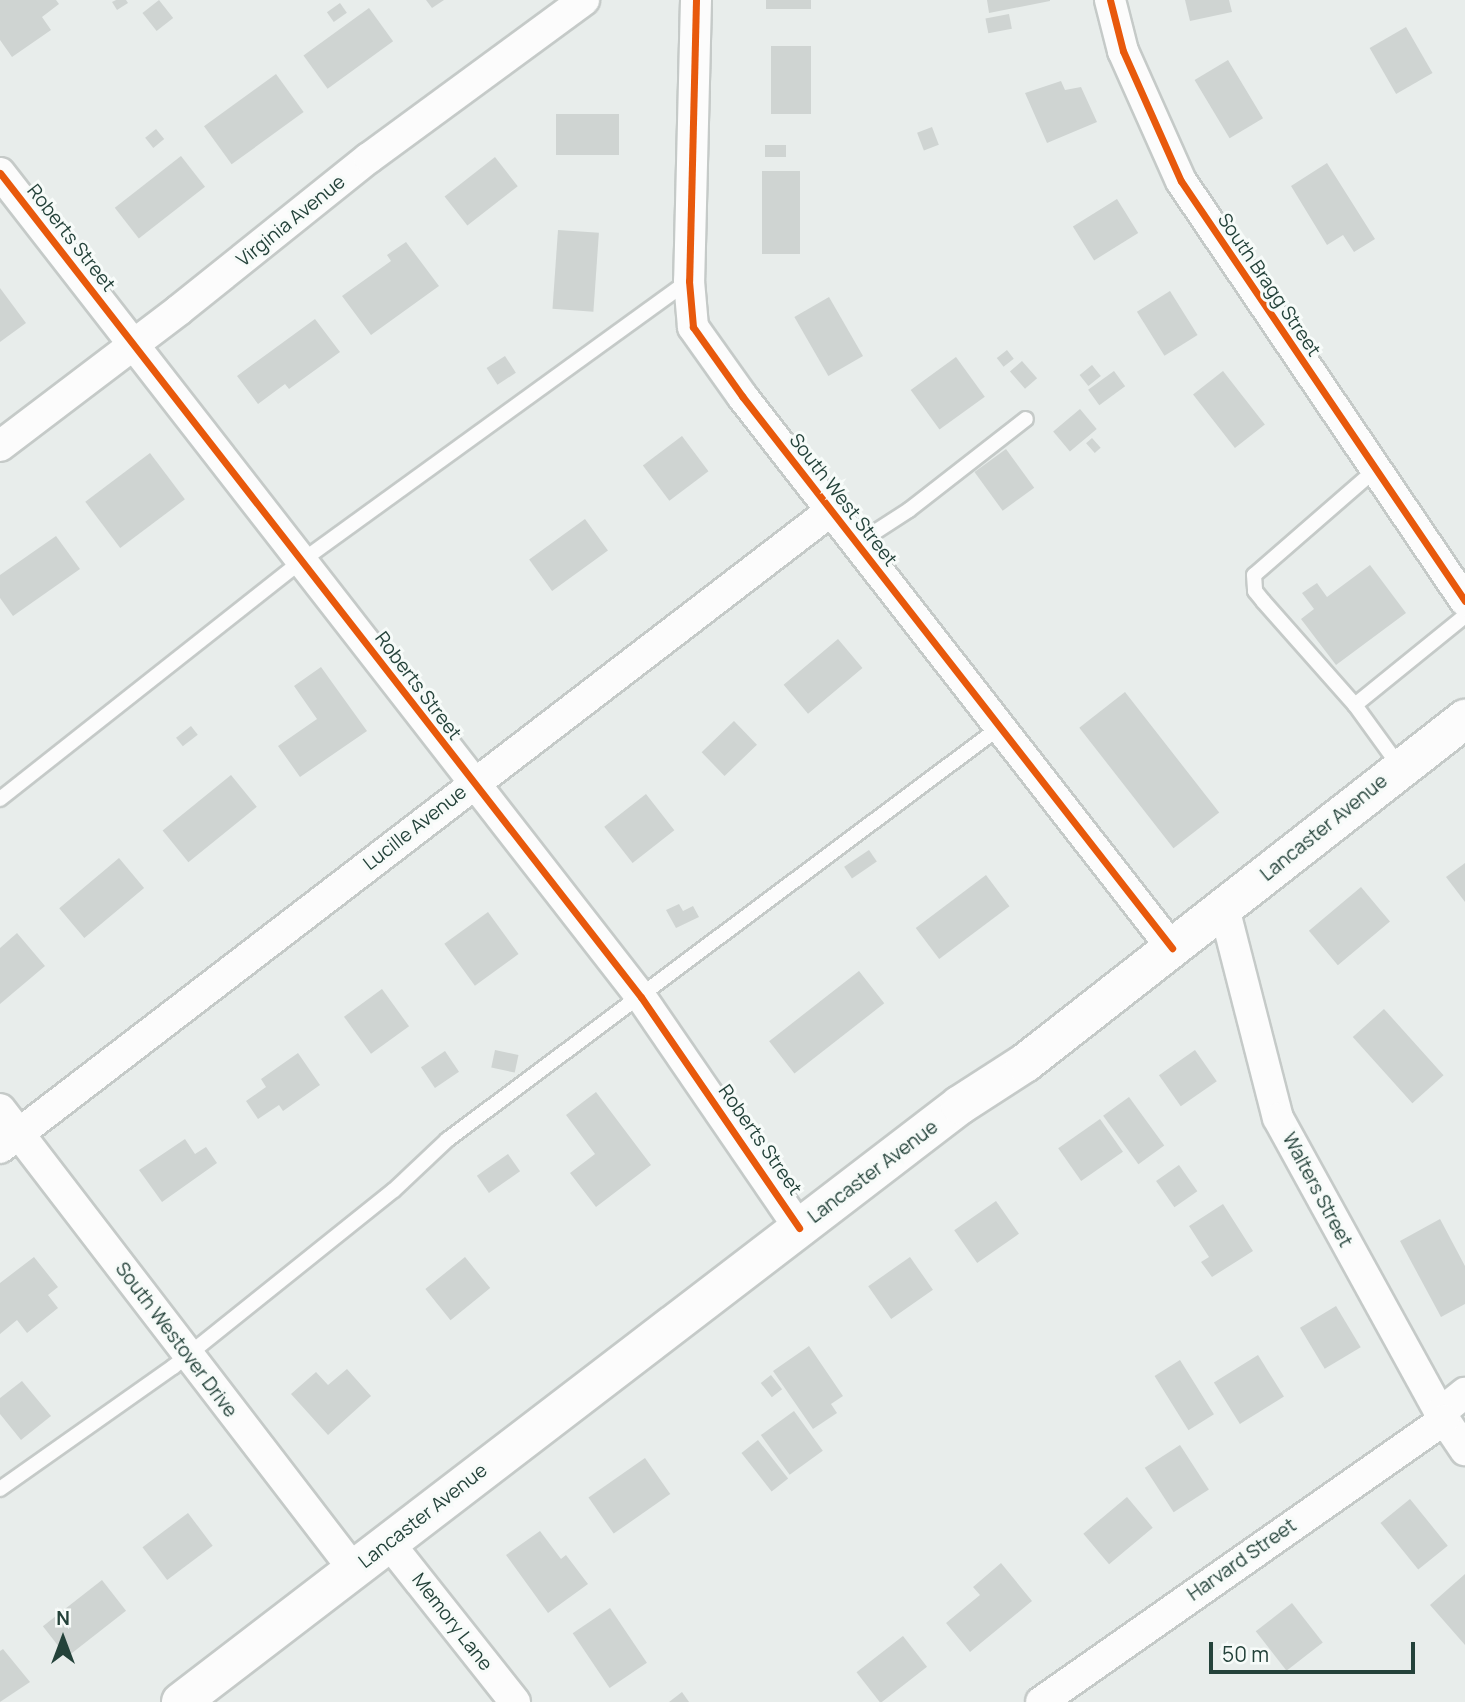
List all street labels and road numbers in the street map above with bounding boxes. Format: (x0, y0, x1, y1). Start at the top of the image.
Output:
street label: Virginia Avenue (232, 170, 350, 272)
street label: Roberts Street (22, 180, 120, 296)
street label: South Bragg Street (1213, 209, 1325, 361)
street label: South West Street (784, 429, 902, 571)
street label: Roberts Street (370, 627, 466, 745)
street label: Lancaster Avenue (1256, 770, 1392, 886)
street label: Lucille Avenue (359, 781, 471, 875)
street label: Roberts Street (713, 1080, 807, 1200)
street label: Lancaster Avenue (804, 1116, 942, 1228)
street label: Walters Street (1277, 1129, 1357, 1251)
street label: South Westover Drive (110, 1258, 242, 1422)
street label: Lancaster Avenue (354, 1459, 492, 1573)
street label: Harvard Street (1183, 1514, 1301, 1606)
street label: Memory Lane (407, 1569, 497, 1675)

